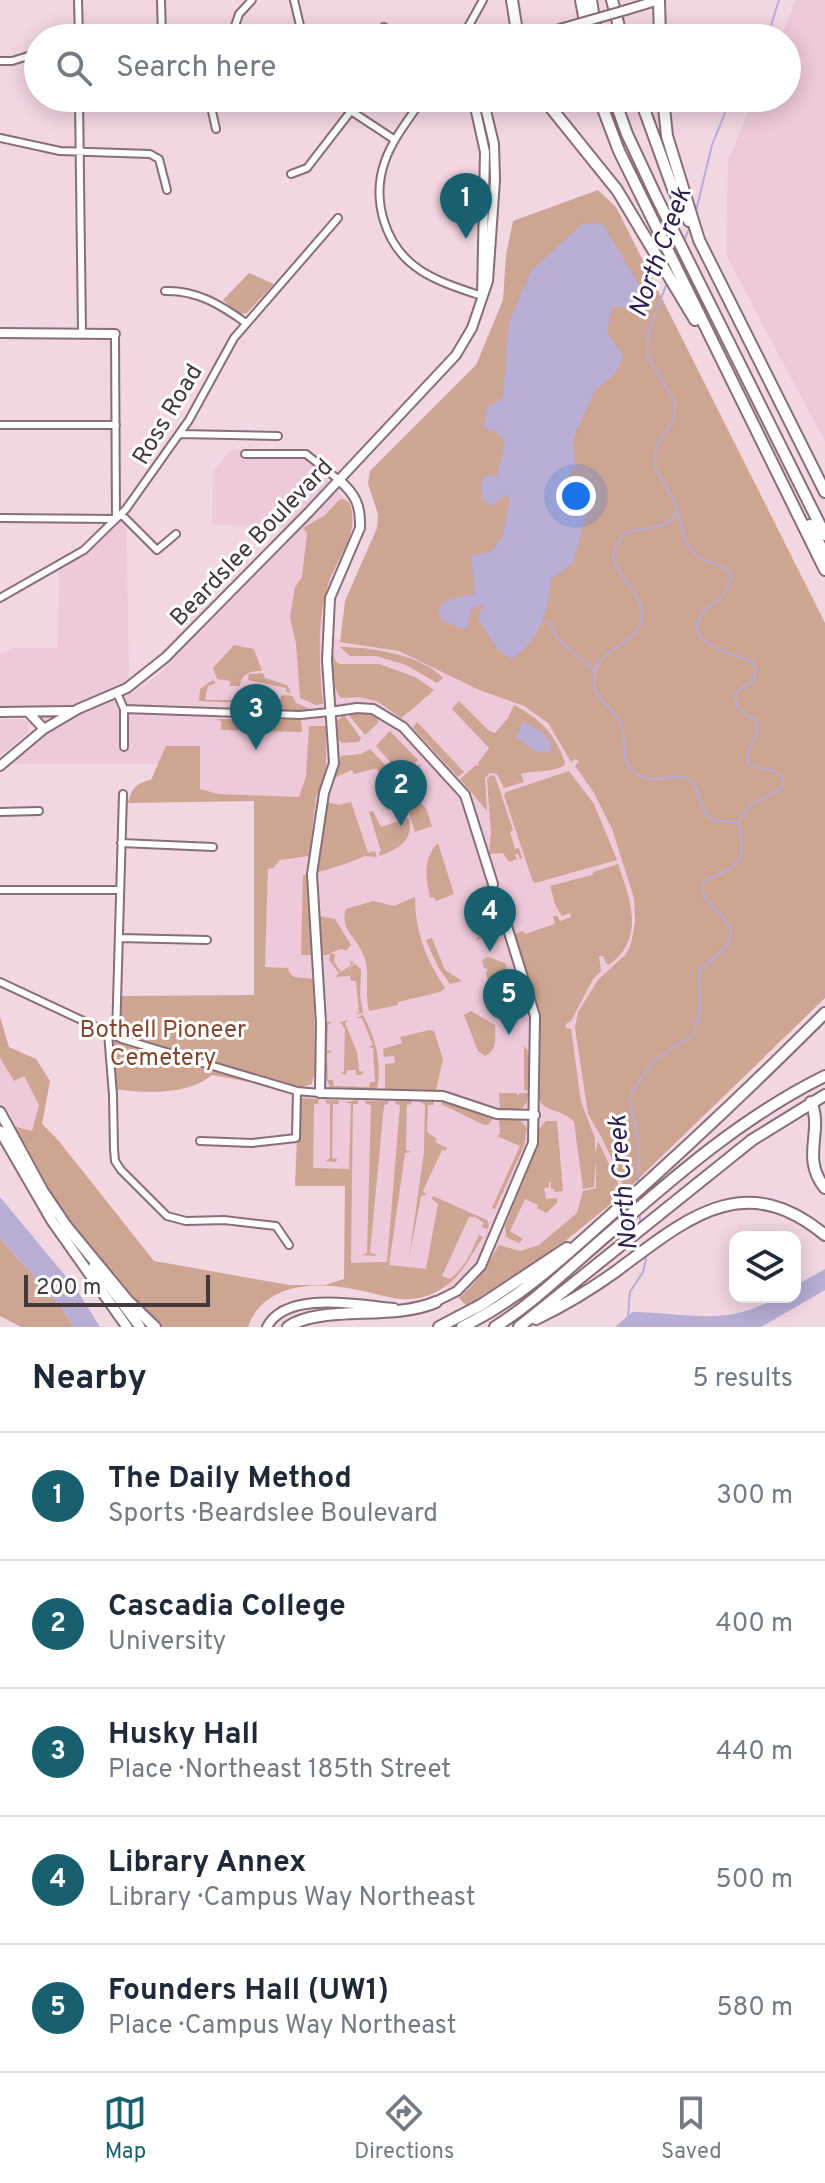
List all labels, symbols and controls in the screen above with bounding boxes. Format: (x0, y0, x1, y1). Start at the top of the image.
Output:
search box (24, 24, 801, 112)
icon: search (52, 46, 96, 90)
text: Search here (116, 50, 276, 87)
pin: 1 (440, 173, 492, 239)
water label: North Creek (623, 183, 700, 322)
street label: Ross Road (127, 359, 210, 471)
street label: Beardslee Boulevard (165, 453, 340, 634)
your location (556, 476, 596, 516)
pin: 3 (230, 684, 282, 750)
pin: 2 (375, 760, 427, 826)
pin: 4 (464, 886, 516, 952)
pin: 5 (483, 969, 535, 1035)
park label: Bothell Pioneer Cemetery (80, 1016, 246, 1074)
water label: North Creek (602, 1113, 647, 1252)
map controls (729, 1231, 801, 1303)
button: layers (729, 1231, 801, 1303)
scale bar (24, 1271, 210, 1307)
text: 200 m (36, 1275, 101, 1302)
text: Nearby (32, 1358, 147, 1401)
text: 5 results (692, 1363, 793, 1396)
text: The Daily Method (108, 1461, 352, 1498)
text: 1 (53, 1480, 63, 1513)
text: 300 m (716, 1480, 793, 1513)
text: Sports · Beardslee Boulevard (108, 1498, 438, 1531)
text: Cascadia College (108, 1589, 346, 1626)
text: 2 (50, 1608, 66, 1641)
text: 400 m (716, 1608, 793, 1641)
text: University (108, 1626, 226, 1659)
text: Husky Hall (108, 1717, 259, 1754)
text: 3 (50, 1736, 66, 1769)
text: 440 m (716, 1736, 793, 1769)
text: Place · Northeast 185th Street (108, 1754, 451, 1787)
text: Library Annex (108, 1845, 306, 1882)
text: 4 (50, 1864, 66, 1897)
text: 500 m (716, 1864, 793, 1897)
text: Library · Campus Way Northeast (108, 1882, 476, 1915)
text: Founders Hall (UW1) (108, 1973, 389, 2010)
text: 5 (50, 1992, 66, 2025)
text: 580 m (716, 1992, 793, 2025)
text: Place · Campus Way Northeast (108, 2010, 457, 2043)
tab: Map (103, 2091, 147, 2166)
tab: Directions (354, 2091, 454, 2166)
tab: Saved (661, 2091, 722, 2166)

